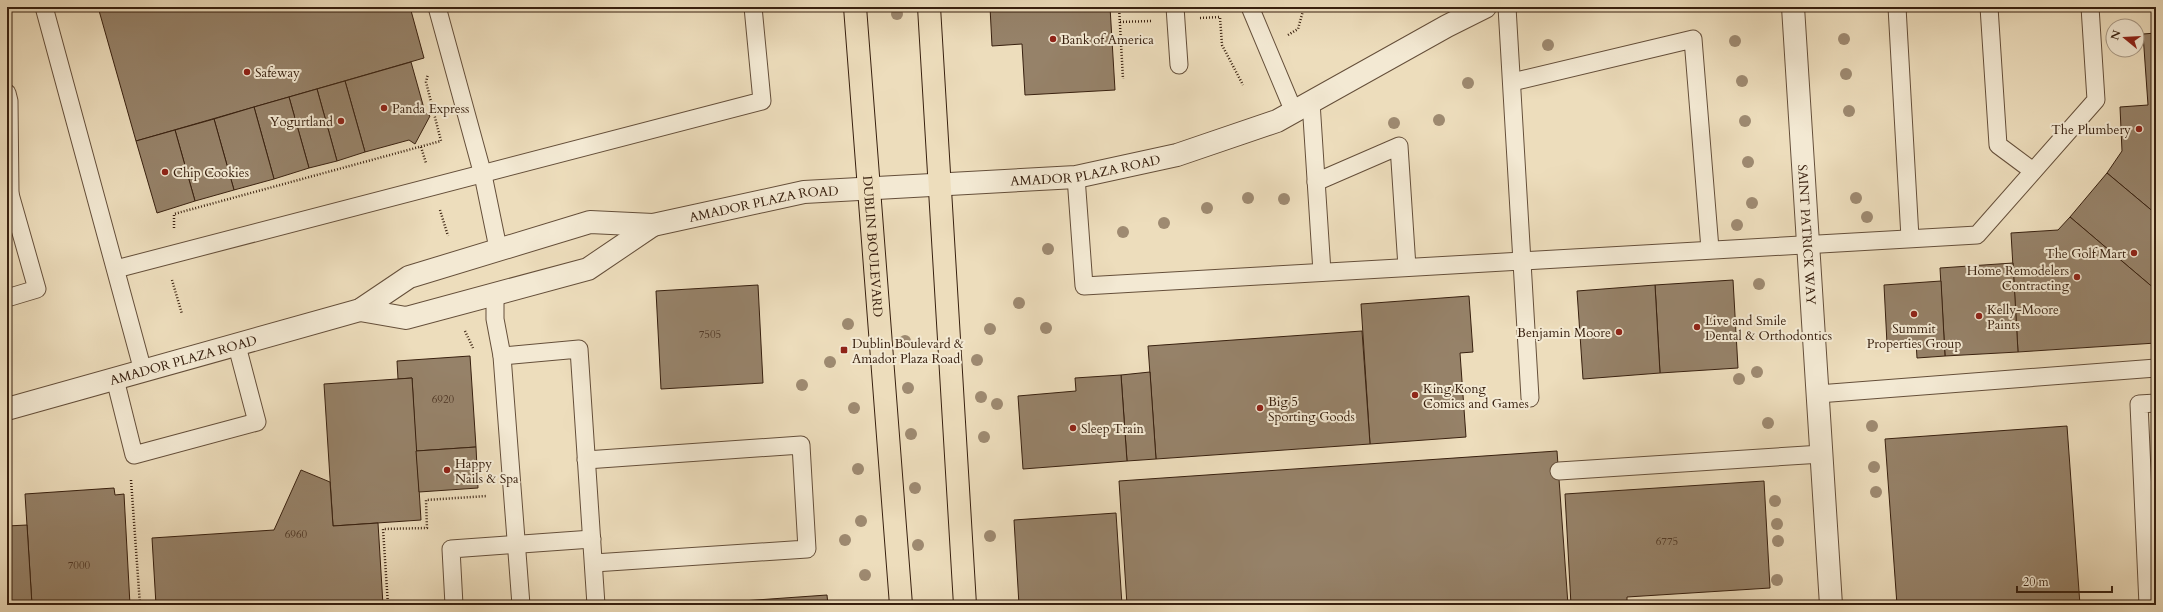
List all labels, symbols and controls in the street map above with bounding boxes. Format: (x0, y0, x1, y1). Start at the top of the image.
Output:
north arrow (2105, 18, 2145, 58)
text: N (2107, 28, 2125, 42)
place label: Bank of America (1061, 31, 1154, 49)
marker: Bank of America (1048, 34, 1058, 44)
place label: Safeway (255, 64, 300, 82)
marker: Safeway (242, 67, 252, 77)
place label: Panda Express (392, 100, 469, 118)
marker: Panda Express (379, 103, 389, 113)
place label: Yogurtland (270, 113, 333, 131)
marker: Yogurtland (336, 116, 346, 126)
place label: The Plumbery (2051, 121, 2131, 139)
marker: The Plumbery (2134, 124, 2144, 134)
street label: AMADOR PLAZA ROAD (1010, 151, 1162, 191)
place label: Chip Cookies (173, 164, 249, 182)
street label: SAINT PATRICK WAY (1793, 164, 1820, 306)
marker: Chip Cookies (160, 167, 170, 177)
street label: DUBLIN BOULEVARD (858, 175, 887, 318)
street label: AMADOR PLAZA ROAD (687, 182, 839, 227)
place label: The Golf Mart (2045, 245, 2126, 263)
marker: The Golf Mart (2129, 248, 2139, 258)
place label: Home Remodelers Contracting (1967, 262, 2070, 295)
marker: Home Remodelers Contracting (2072, 272, 2082, 282)
place label: Kelly-Moore Paints (1987, 301, 2059, 334)
marker: Summit Properties Group (1909, 309, 1919, 319)
marker: Kelly-Moore Paints (1974, 311, 1984, 321)
place label: Live and Smile Dental & Orthodontics (1705, 312, 1832, 345)
place label: Summit Properties Group (1867, 320, 1961, 353)
marker: Live and Smile Dental & Orthodontics (1692, 322, 1702, 332)
place label: Benjamin Moore (1517, 324, 1611, 342)
house number: 7505 (699, 327, 721, 342)
marker: Benjamin Moore (1614, 327, 1624, 337)
street label: AMADOR PLAZA ROAD (108, 331, 259, 390)
place label: Dublin Boulevard & Amador Plaza Road (852, 335, 964, 368)
marker: Dublin Boulevard & Amador Plaza Road (839, 345, 849, 355)
place label: King Kong Comics and Games (1423, 380, 1529, 413)
marker: King Kong Comics and Games (1410, 390, 1420, 400)
house number: 6920 (432, 392, 455, 407)
place label: Big 5 Sporting Goods (1268, 393, 1355, 426)
marker: Big 5 Sporting Goods (1255, 403, 1265, 413)
place label: Sleep Train (1081, 420, 1145, 438)
marker: Sleep Train (1068, 423, 1078, 433)
place label: Happy Nails & Spa (455, 455, 519, 488)
marker: Happy Nails & Spa (442, 465, 452, 475)
house number: 6960 (285, 527, 308, 542)
house number: 6775 (1656, 534, 1678, 549)
house number: 7000 (68, 558, 91, 573)
scale bar (2017, 568, 2112, 594)
text: 20 m (2023, 574, 2050, 590)

